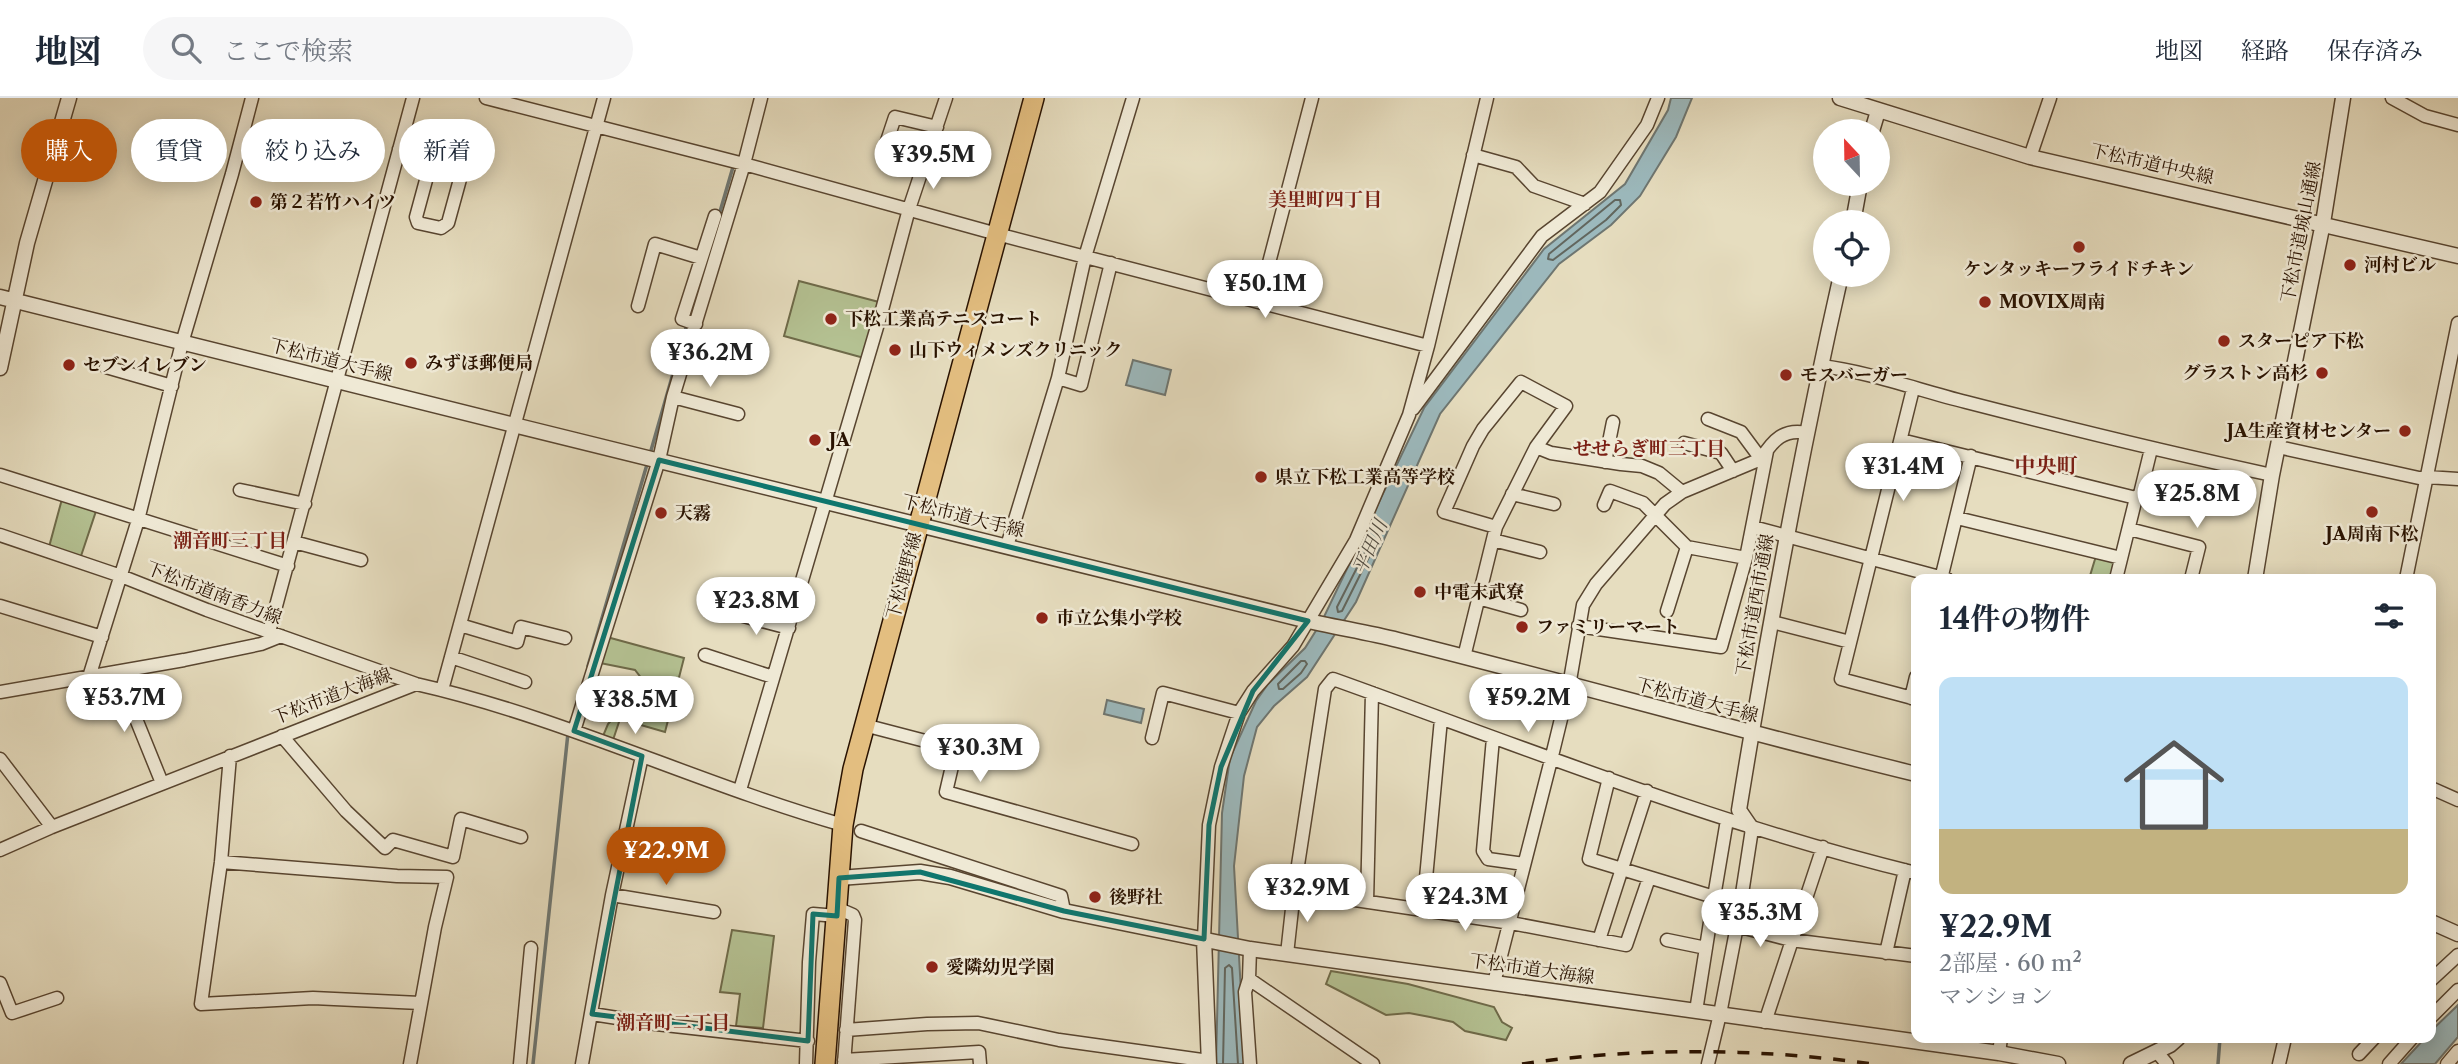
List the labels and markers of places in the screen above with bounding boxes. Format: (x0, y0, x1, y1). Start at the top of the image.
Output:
pin: ¥39.5M (876, 132, 990, 191)
place label: 第２若竹ハイツ (270, 191, 396, 213)
marker: 第２若竹ハイツ (248, 194, 264, 210)
marker: ケンタッキーフライドチキン (2071, 239, 2087, 255)
place label: 河村ビル (2364, 254, 2436, 276)
marker: 河村ビル (2342, 257, 2358, 273)
place label: ケンタッキーフライドチキン (1964, 258, 2194, 280)
pin: ¥50.1M (1208, 260, 1322, 320)
place label: MOVIX周南 (1999, 291, 2105, 313)
marker: MOVIX周南 (1977, 294, 1993, 310)
place label: 下松工業高テニスコート (845, 308, 1042, 330)
marker: 下松工業高テニスコート (823, 311, 839, 327)
pin: ¥36.2M (653, 330, 767, 389)
place label: スターピア下松 (2238, 330, 2364, 352)
marker: スターピア下松 (2216, 333, 2232, 349)
place label: 山下ウィメンズクリニック (909, 339, 1122, 361)
marker: 山下ウィメンズクリニック (887, 342, 903, 358)
place label: みずほ郵便局 (425, 352, 533, 374)
place label: セブンイレブン (83, 354, 207, 376)
marker: みずほ郵便局 (403, 355, 419, 371)
marker: セブンイレブン (61, 357, 77, 373)
place label: グラストン高杉 (2183, 362, 2308, 384)
place label: モスバーガー (1800, 364, 1908, 386)
marker: グラストン高杉 (2314, 365, 2330, 381)
marker: モスバーガー (1778, 367, 1794, 383)
place label: JA生産資材センター (2224, 420, 2391, 442)
marker: JA生産資材センター (2397, 423, 2413, 439)
place label: JA (826, 429, 851, 451)
marker: JA (807, 432, 823, 448)
pin: ¥31.4M (1846, 444, 1960, 503)
place label: 県立下松工業高等学校 (1275, 466, 1455, 488)
marker: 県立下松工業高等学校 (1253, 469, 1269, 485)
pin: ¥25.8M (2140, 470, 2254, 530)
place label: 天霧 (675, 502, 711, 524)
marker: JA周南下松 (2364, 504, 2380, 520)
marker: 天霧 (653, 505, 669, 521)
place label: JA周南下松 (2322, 523, 2419, 545)
pin: ¥23.8M (699, 578, 813, 637)
place label: 中電末武寮 (1434, 581, 1524, 603)
marker: 中電末武寮 (1412, 584, 1428, 600)
place label: 市立公集小学校 (1056, 607, 1182, 629)
marker: 市立公集小学校 (1034, 610, 1050, 626)
place label: ファミリーマート (1536, 616, 1680, 638)
marker: ファミリーマート (1514, 619, 1530, 635)
pin: ¥53.7M (67, 674, 181, 734)
pin: ¥59.2M (1471, 674, 1585, 734)
pin: ¥38.5M (578, 676, 692, 736)
pin: ¥30.3M (923, 724, 1037, 784)
pin: ¥22.9M (609, 828, 723, 887)
pin: ¥32.9M (1250, 864, 1364, 924)
pin: ¥24.3M (1408, 874, 1522, 933)
place label: 後野社 (1109, 886, 1163, 908)
marker: 後野社 (1087, 889, 1103, 905)
pin: ¥35.3M (1703, 890, 1817, 949)
place label: 愛隣幼児学園 (946, 956, 1054, 978)
marker: 愛隣幼児学園 (924, 959, 940, 975)

